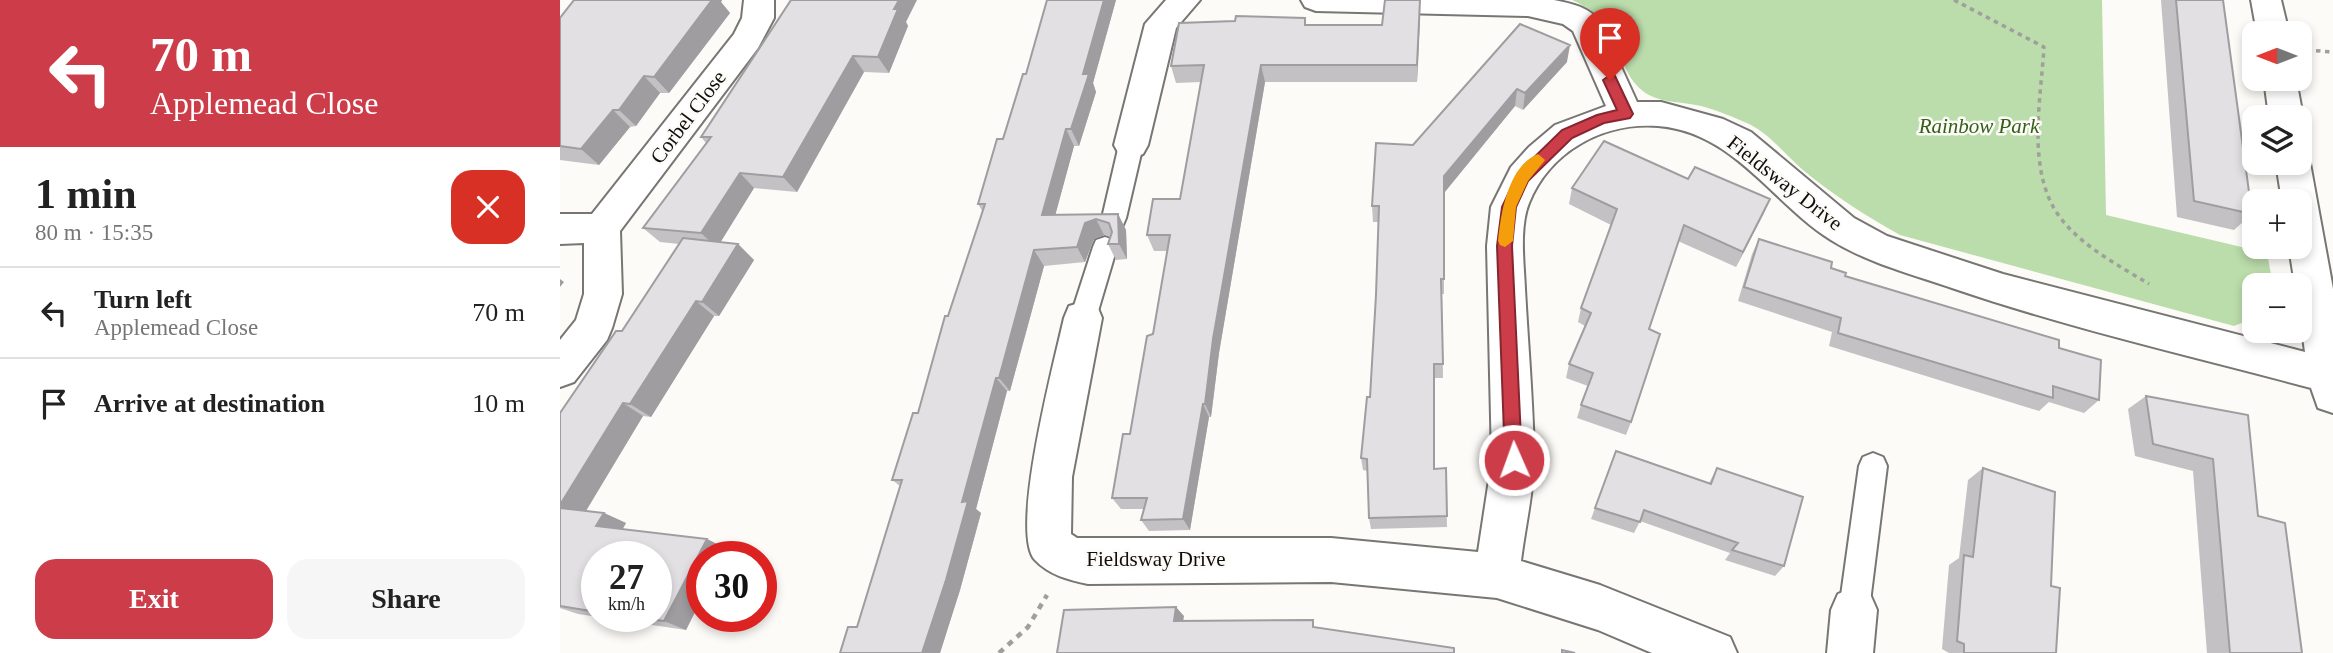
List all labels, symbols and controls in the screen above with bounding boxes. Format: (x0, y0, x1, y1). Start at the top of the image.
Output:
pin (1580, 8, 1640, 80)
icon: arrive (1591, 19, 1629, 57)
north arrow (2242, 21, 2312, 91)
map controls (2242, 21, 2312, 343)
text: 70 m (150, 27, 252, 82)
icon: left (35, 28, 126, 119)
street label: Corbel Close (645, 66, 731, 168)
text: Applemead Close (150, 85, 378, 121)
button: layers (2242, 105, 2312, 175)
park label: Rainbow Park (1918, 114, 2040, 138)
street label: Fieldsway Drive (1723, 131, 1847, 235)
button: close (451, 170, 525, 244)
text: 1 min (35, 171, 137, 217)
button: + (2242, 189, 2312, 259)
text: 80 m · 15:35 (35, 220, 153, 245)
button: − (2242, 273, 2312, 343)
text: Turn left (94, 285, 192, 314)
icon: left (35, 294, 73, 332)
text: 70 m (472, 298, 525, 327)
text: Applemead Close (94, 315, 258, 340)
icon: arrive (35, 385, 73, 423)
text: Arrive at destination (94, 389, 325, 418)
text: 10 m (472, 389, 525, 418)
position arrow (1477, 423, 1551, 497)
speed limit sign: 30 (686, 541, 777, 632)
street label: Fieldsway Drive (1086, 547, 1226, 571)
text: 27 (609, 558, 644, 597)
button: Exit (35, 559, 273, 639)
button: Share (287, 559, 525, 639)
text: km/h (608, 594, 645, 614)

